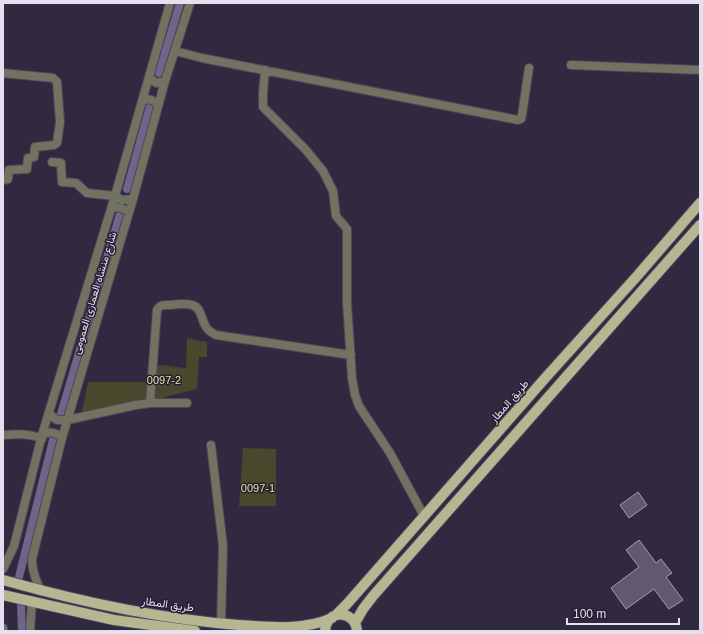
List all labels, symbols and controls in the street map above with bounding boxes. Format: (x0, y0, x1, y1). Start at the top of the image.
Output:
street label: شارع منشاه العمارى العمومى (70, 230, 120, 356)
park label: 0097-2 (147, 374, 181, 386)
street label: طريق المطار (487, 377, 531, 426)
park label: 0097-1 (241, 482, 275, 494)
street label: طريق المطار (140, 594, 195, 615)
scale bar (567, 600, 679, 626)
text: 100 m (573, 607, 606, 621)

